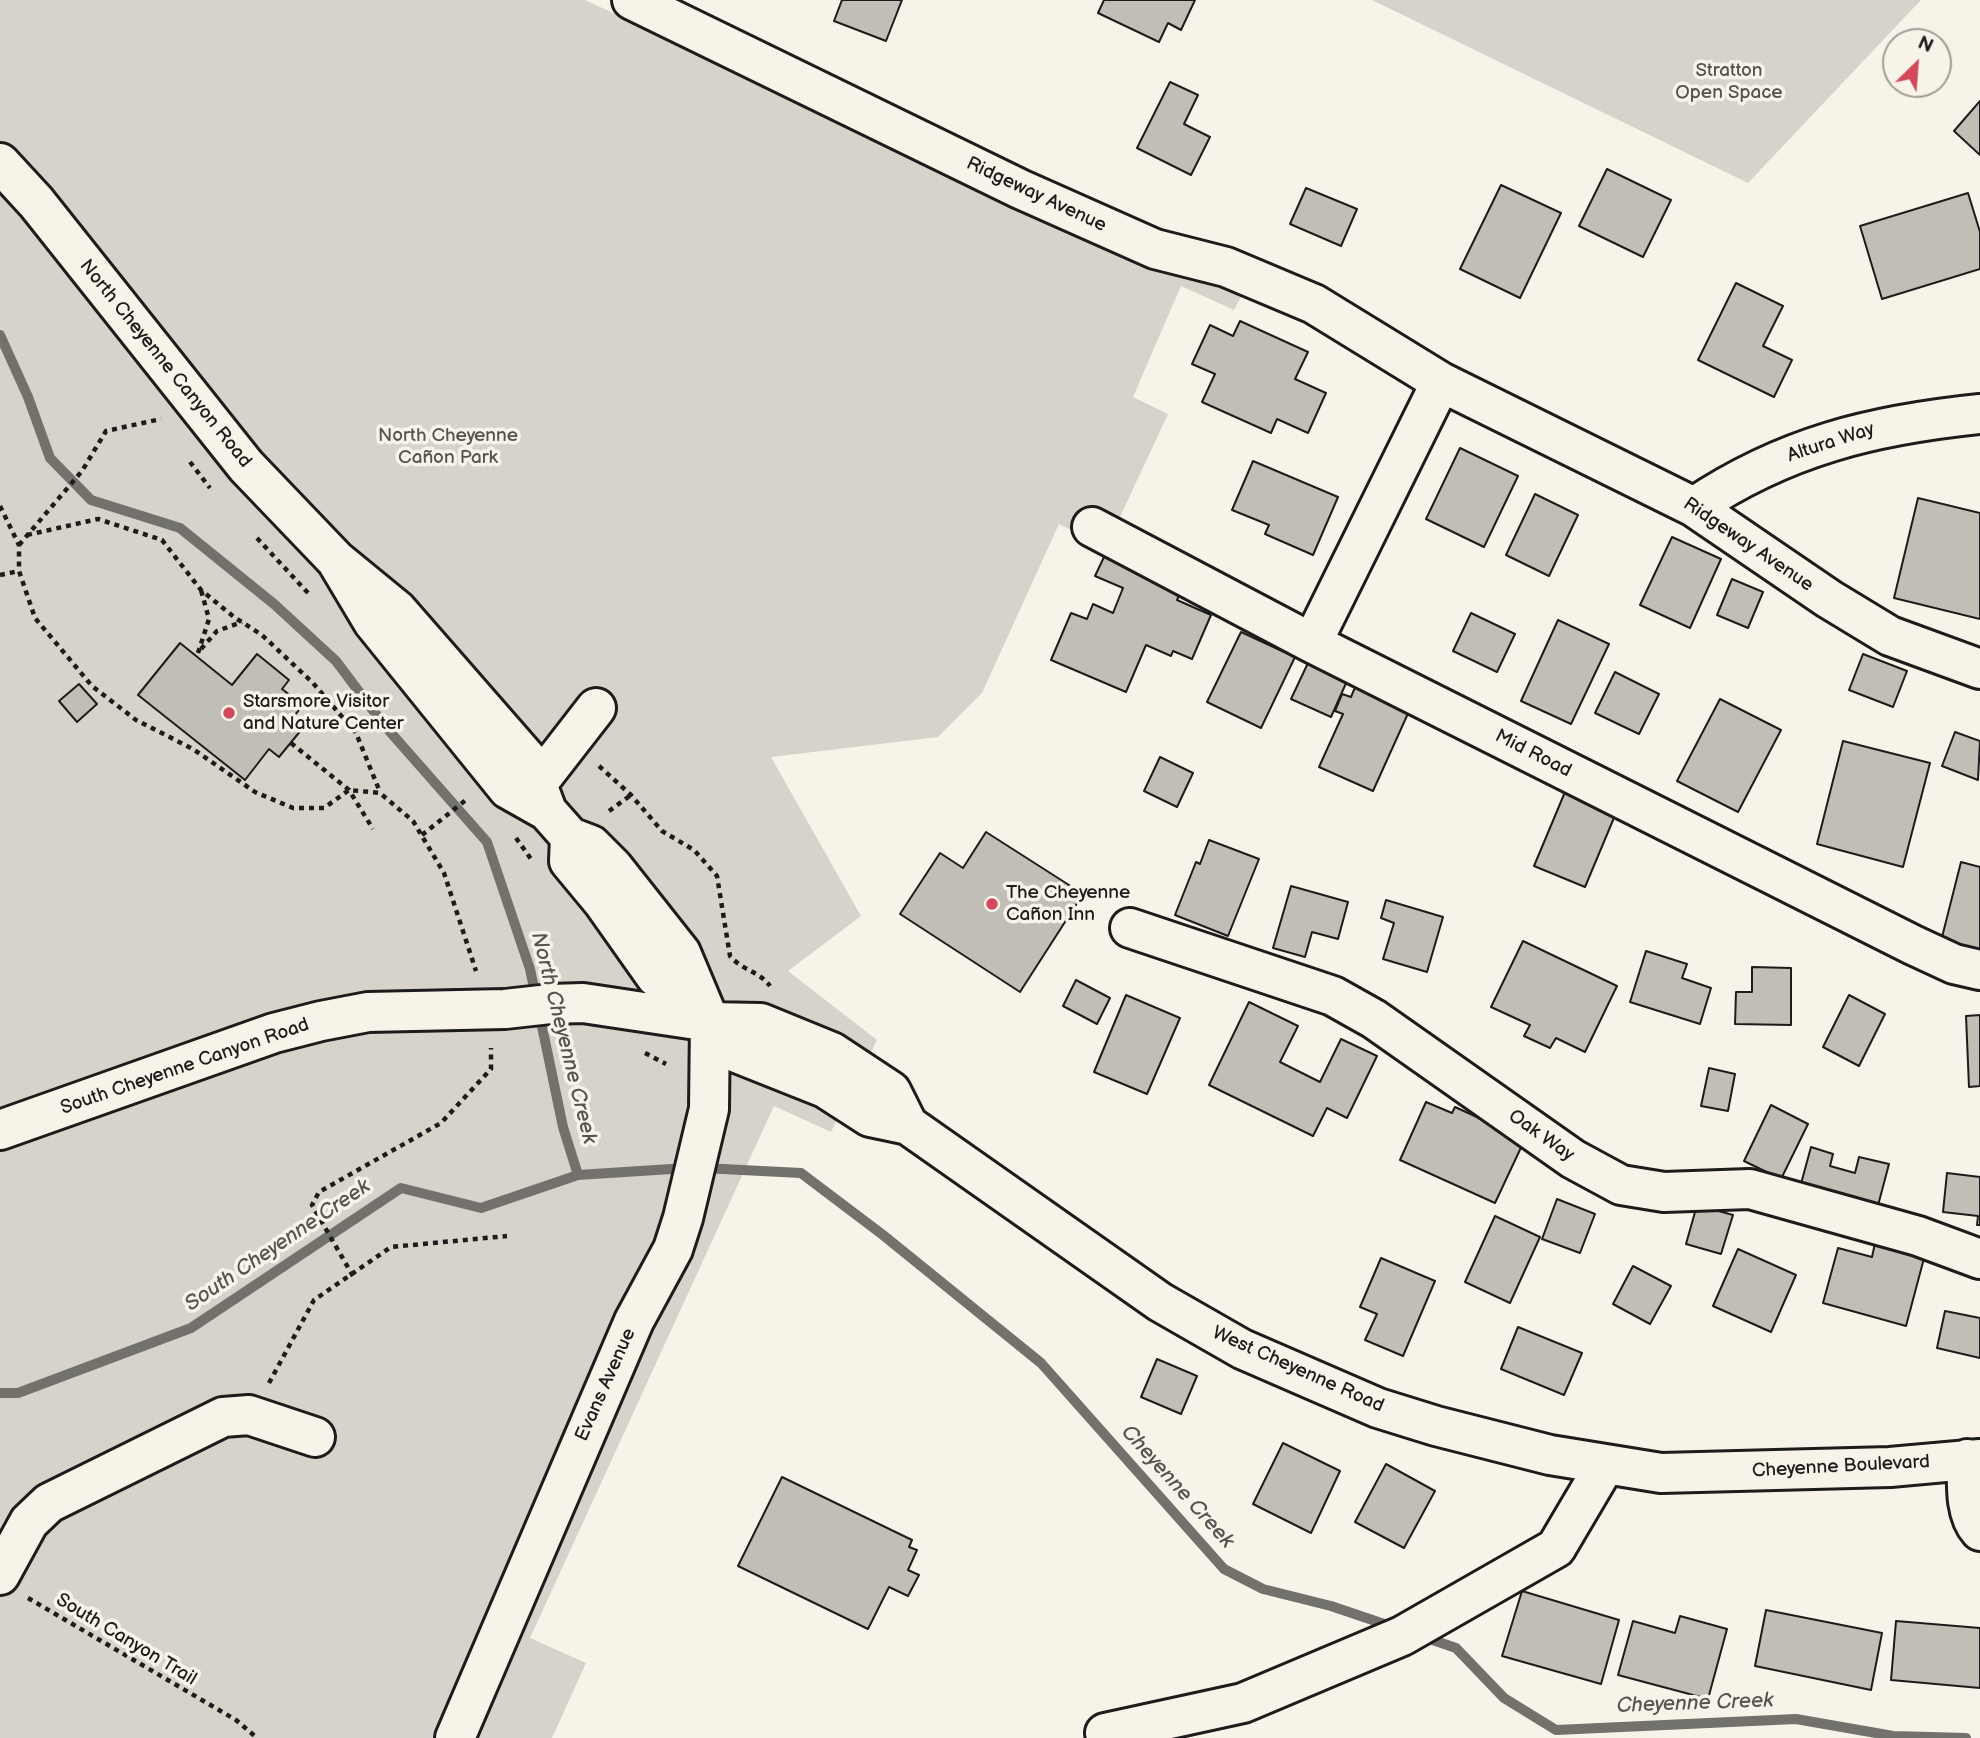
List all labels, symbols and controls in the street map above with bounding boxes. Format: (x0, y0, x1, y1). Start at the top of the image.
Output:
north arrow (1882, 28, 1952, 98)
text: N (1914, 32, 1937, 59)
park label: Stratton Open Space (1675, 60, 1783, 104)
street label: Ridgeway Avenue (962, 153, 1110, 237)
street label: North Cheyenne Canyon Road (74, 255, 256, 473)
street label: Altura Way (1785, 418, 1877, 468)
park label: North Cheyenne Cañon Park (378, 425, 518, 469)
street label: Ridgeway Avenue (1679, 493, 1817, 597)
place label: Starsmore Visitor and Nature Center (243, 691, 404, 735)
marker: Starsmore Visitor and Nature Center (221, 705, 237, 721)
street label: Mid Road (1491, 725, 1575, 783)
place label: The Cheyenne Cañon Inn (1006, 882, 1130, 926)
marker: The Cheyenne Cañon Inn (984, 896, 1000, 912)
water label: North Cheyenne Creek (525, 930, 601, 1146)
street label: South Cheyenne Canyon Road (58, 1014, 312, 1120)
street label: Oak Way (1504, 1105, 1578, 1167)
water label: South Cheyenne Creek (180, 1175, 376, 1317)
street label: West Cheyenne Road (1209, 1322, 1387, 1418)
street label: Evans Avenue (571, 1325, 641, 1445)
water label: Cheyenne Creek (1115, 1420, 1239, 1554)
street label: Cheyenne Boulevard (1751, 1451, 1931, 1483)
street label: South Canyon Trail (51, 1589, 201, 1691)
water label: Cheyenne Creek (1616, 1689, 1774, 1719)

